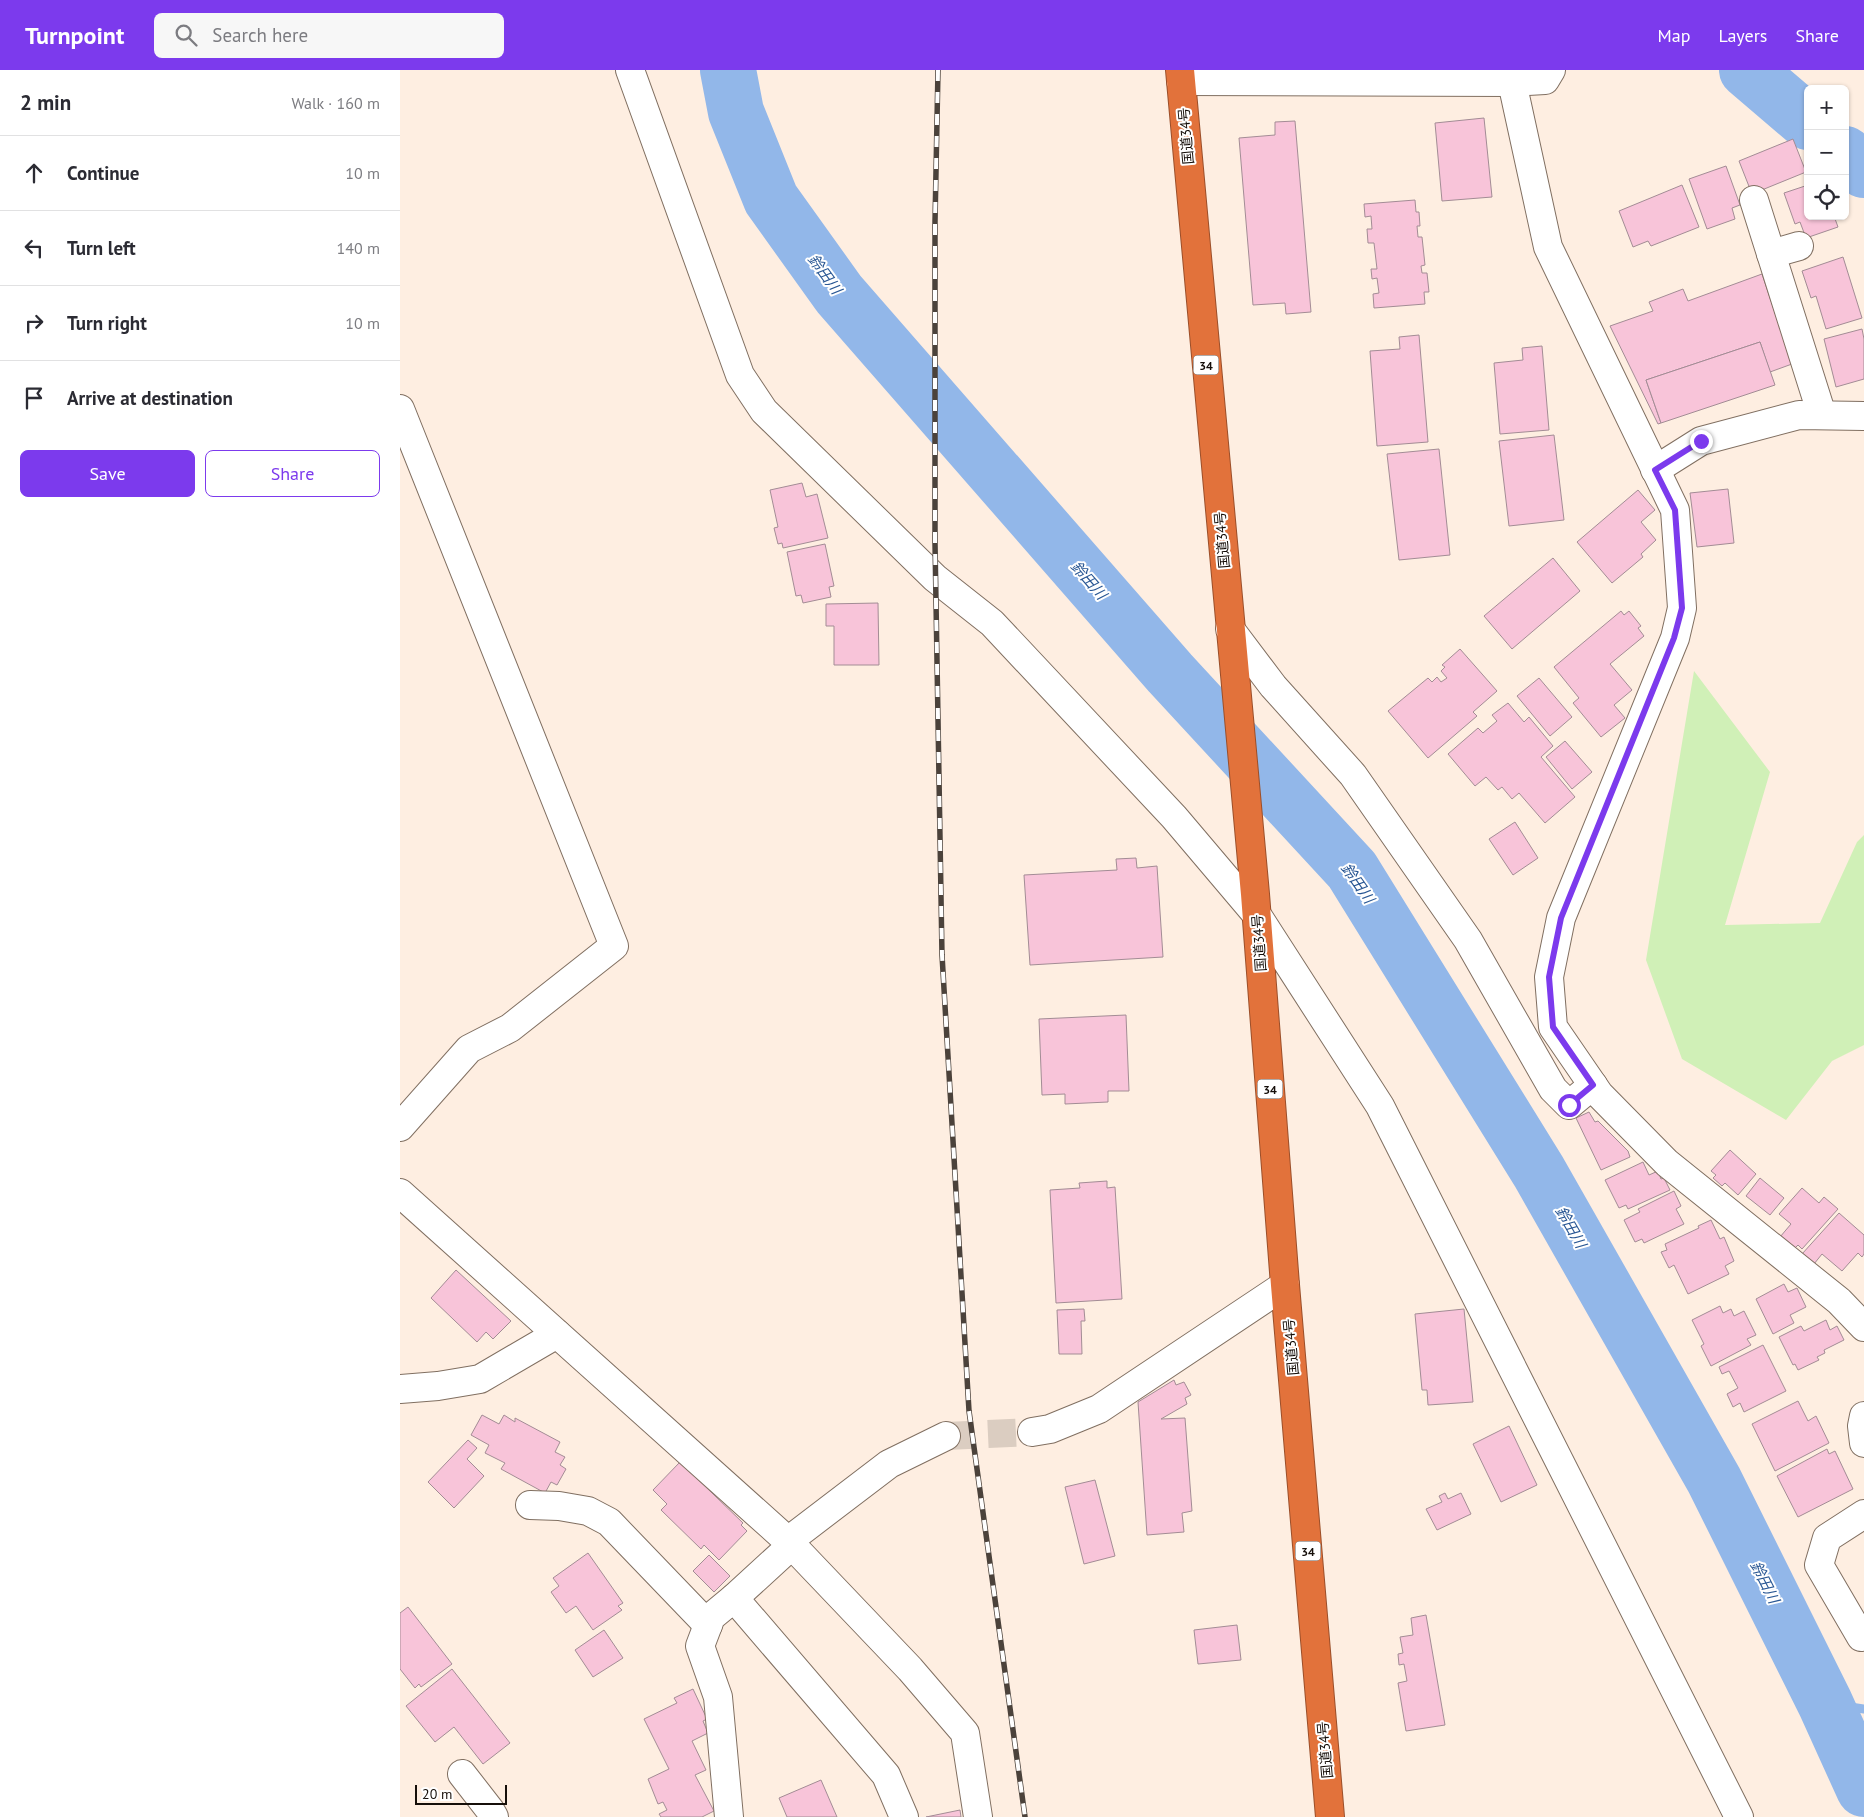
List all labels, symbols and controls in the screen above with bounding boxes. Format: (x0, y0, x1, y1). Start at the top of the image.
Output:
search box (154, 13, 504, 58)
text: Turnpoint (25, 20, 124, 51)
icon: search (172, 21, 200, 49)
text: Search here (212, 23, 308, 47)
text: Map (1658, 24, 1690, 47)
text: Layers (1718, 24, 1767, 47)
text: Share (1795, 24, 1839, 47)
map controls (1804, 85, 1849, 220)
button: + (1804, 85, 1849, 130)
text: 2 min (20, 89, 71, 116)
text: Walk · 160 m (291, 93, 380, 113)
street label: 国道34号 (1175, 107, 1197, 165)
button: − (1804, 130, 1849, 175)
icon: ahead (20, 159, 48, 187)
text: Continue (67, 161, 139, 185)
text: 10 m (345, 163, 380, 183)
button: locate (1804, 175, 1849, 220)
icon: left (20, 234, 48, 262)
text: Turn left (67, 236, 136, 260)
text: 140 m (337, 238, 380, 258)
water label: 鈴田川 (804, 250, 847, 299)
icon: right (20, 309, 48, 337)
text: Turn right (67, 311, 147, 335)
text: 10 m (345, 313, 380, 333)
road number: 34 (1194, 356, 1218, 374)
icon: arrive (20, 384, 48, 412)
text: Arrive at destination (67, 386, 233, 410)
route end (1690, 430, 1713, 453)
button: Save (20, 450, 195, 497)
button: Share (205, 450, 380, 497)
street label: 国道34号 (1211, 511, 1233, 569)
water label: 鈴田川 (1067, 557, 1112, 605)
water label: 鈴田川 (1337, 859, 1380, 909)
street label: 国道34号 (1248, 914, 1270, 972)
road number: 34 (1258, 1080, 1282, 1098)
route start (1558, 1094, 1581, 1117)
water label: 鈴田川 (1552, 1203, 1591, 1253)
street label: 国道34号 (1280, 1318, 1302, 1376)
road number: 34 (1296, 1542, 1320, 1560)
water label: 鈴田川 (1746, 1558, 1785, 1608)
street label: 国道34号 (1314, 1721, 1336, 1779)
scale bar (415, 1782, 508, 1805)
text: 20 m (422, 1785, 452, 1803)

